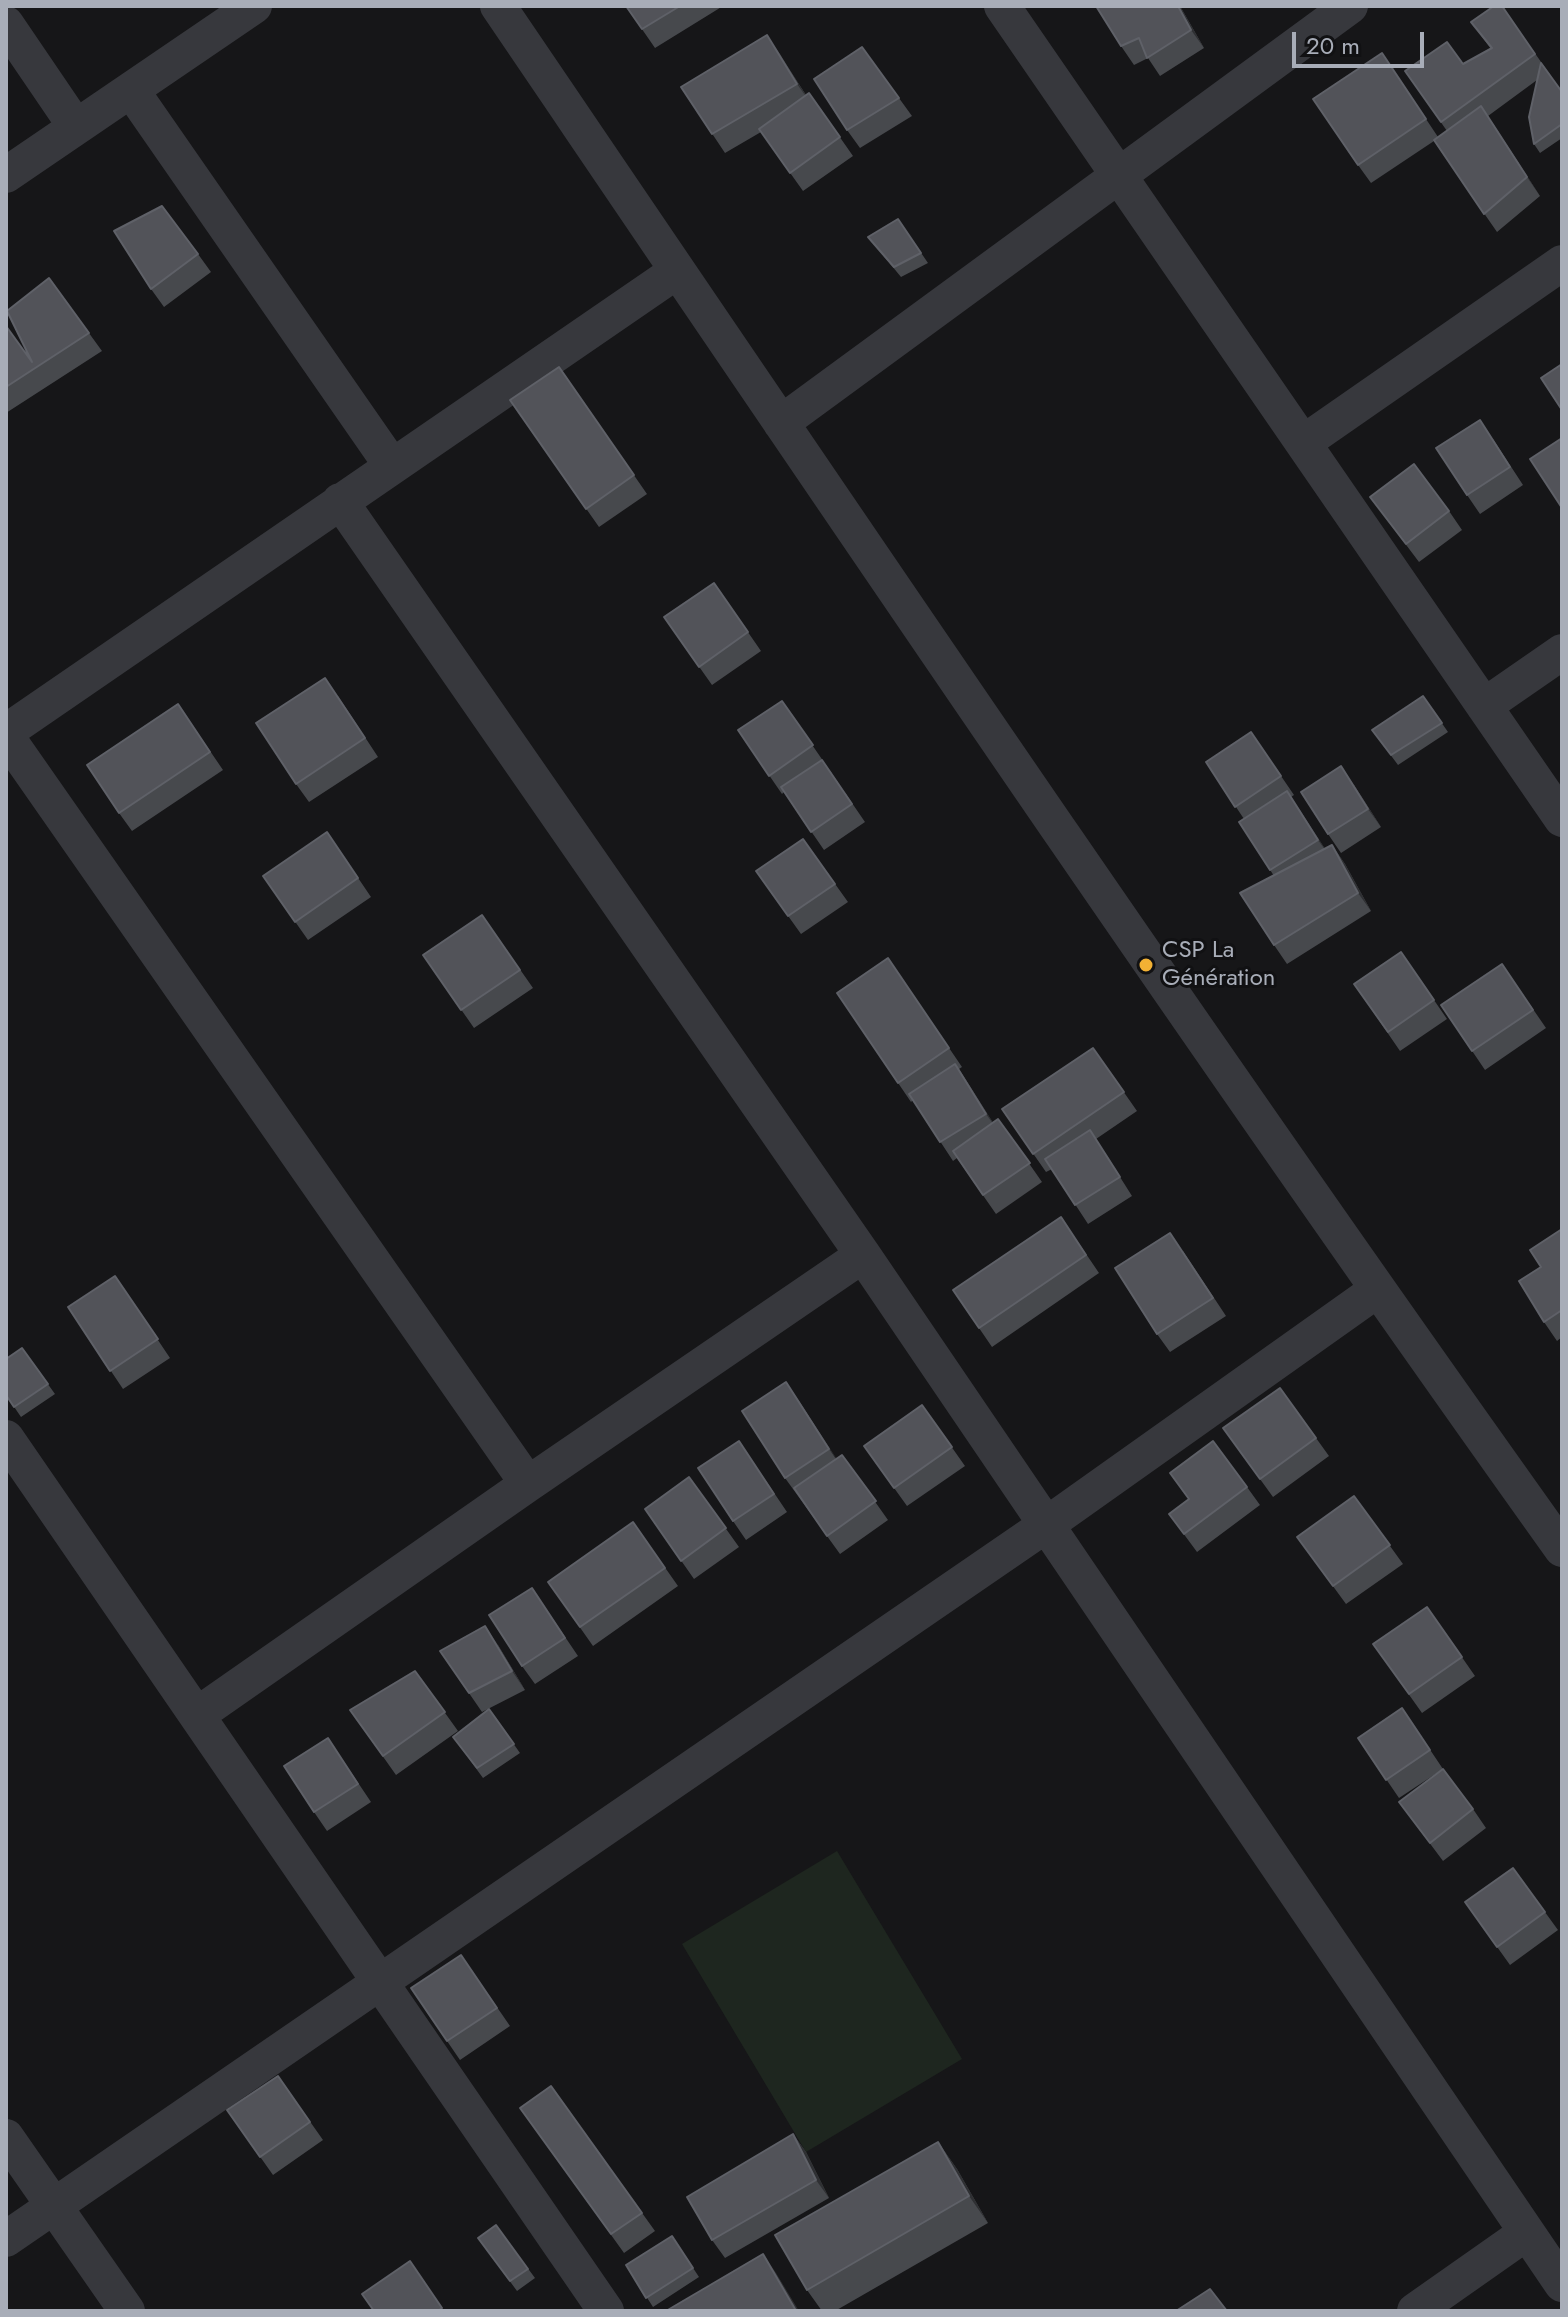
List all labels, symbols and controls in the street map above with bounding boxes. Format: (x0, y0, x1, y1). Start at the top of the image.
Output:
scale bar (1296, 16, 1428, 66)
text: 20 m (1306, 28, 1360, 63)
place label: CSP La Génération (1162, 937, 1275, 993)
marker: CSP La Génération (1137, 956, 1155, 974)

